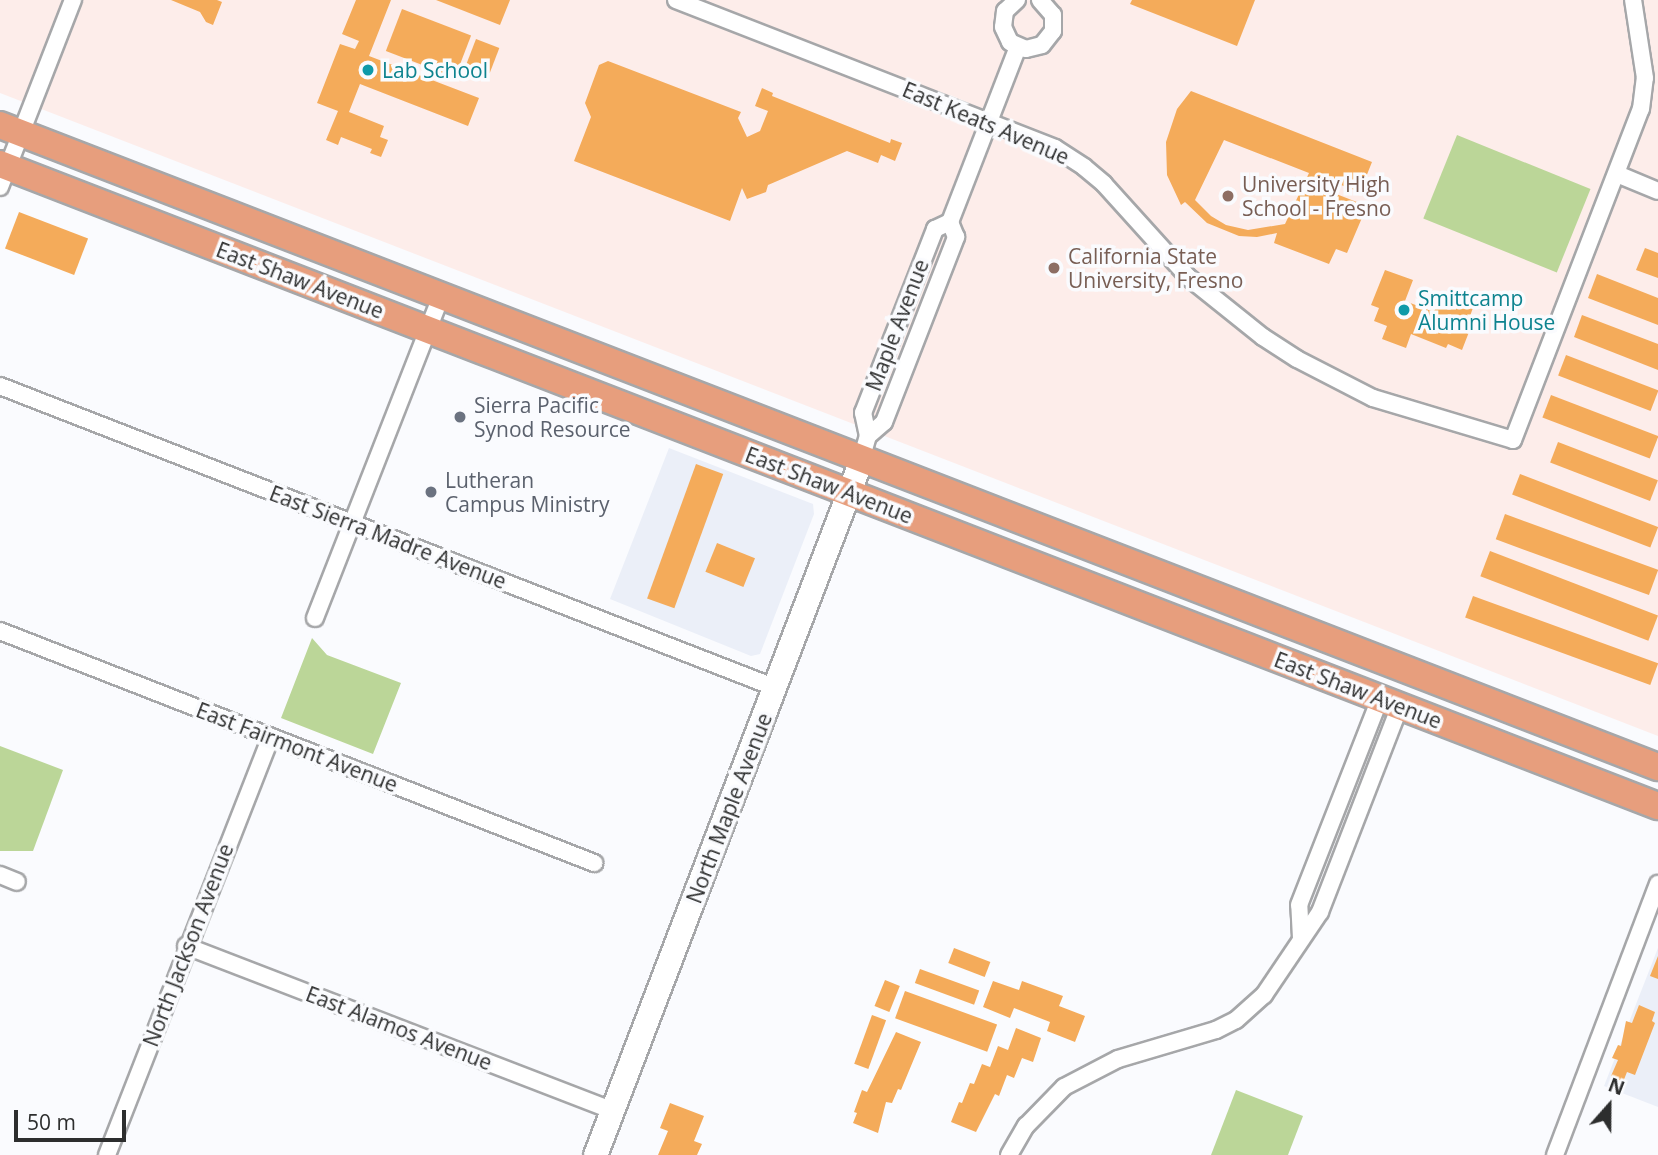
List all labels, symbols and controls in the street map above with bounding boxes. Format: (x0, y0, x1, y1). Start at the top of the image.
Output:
place label: Lab School (382, 57, 488, 83)
marker: Lab School (360, 62, 376, 78)
street label: East Keats Avenue (899, 76, 1073, 170)
place label: University High School - Fresno (1242, 171, 1391, 221)
marker: University High School - Fresno (1220, 188, 1236, 204)
street label: East Shaw Avenue (213, 236, 387, 324)
place label: California State University, Fresno (1068, 243, 1243, 293)
street label: Maple Avenue (860, 256, 934, 394)
marker: California State University, Fresno (1046, 260, 1062, 276)
place label: Smittcamp Alumni House (1418, 285, 1555, 335)
marker: Smittcamp Alumni House (1396, 302, 1412, 318)
place label: Sierra Pacific Synod Resource (474, 392, 631, 442)
marker: Sierra Pacific Synod Resource (452, 409, 468, 425)
street label: East Shaw Avenue (742, 441, 916, 529)
place label: Lutheran Campus Ministry (445, 467, 609, 517)
street label: East Sierra Madre Avenue (266, 480, 510, 594)
marker: Lutheran Campus Ministry (423, 484, 439, 500)
street label: East Shaw Avenue (1271, 646, 1445, 734)
street label: East Fairmont Avenue (193, 697, 401, 797)
street label: North Maple Avenue (681, 709, 777, 907)
street label: North Jackson Avenue (138, 840, 238, 1050)
street label: East Alamos Avenue (302, 981, 496, 1075)
north arrow (1574, 1071, 1644, 1141)
text: N (1605, 1071, 1628, 1101)
scale bar (18, 1096, 130, 1140)
text: 50 m (27, 1108, 76, 1136)

